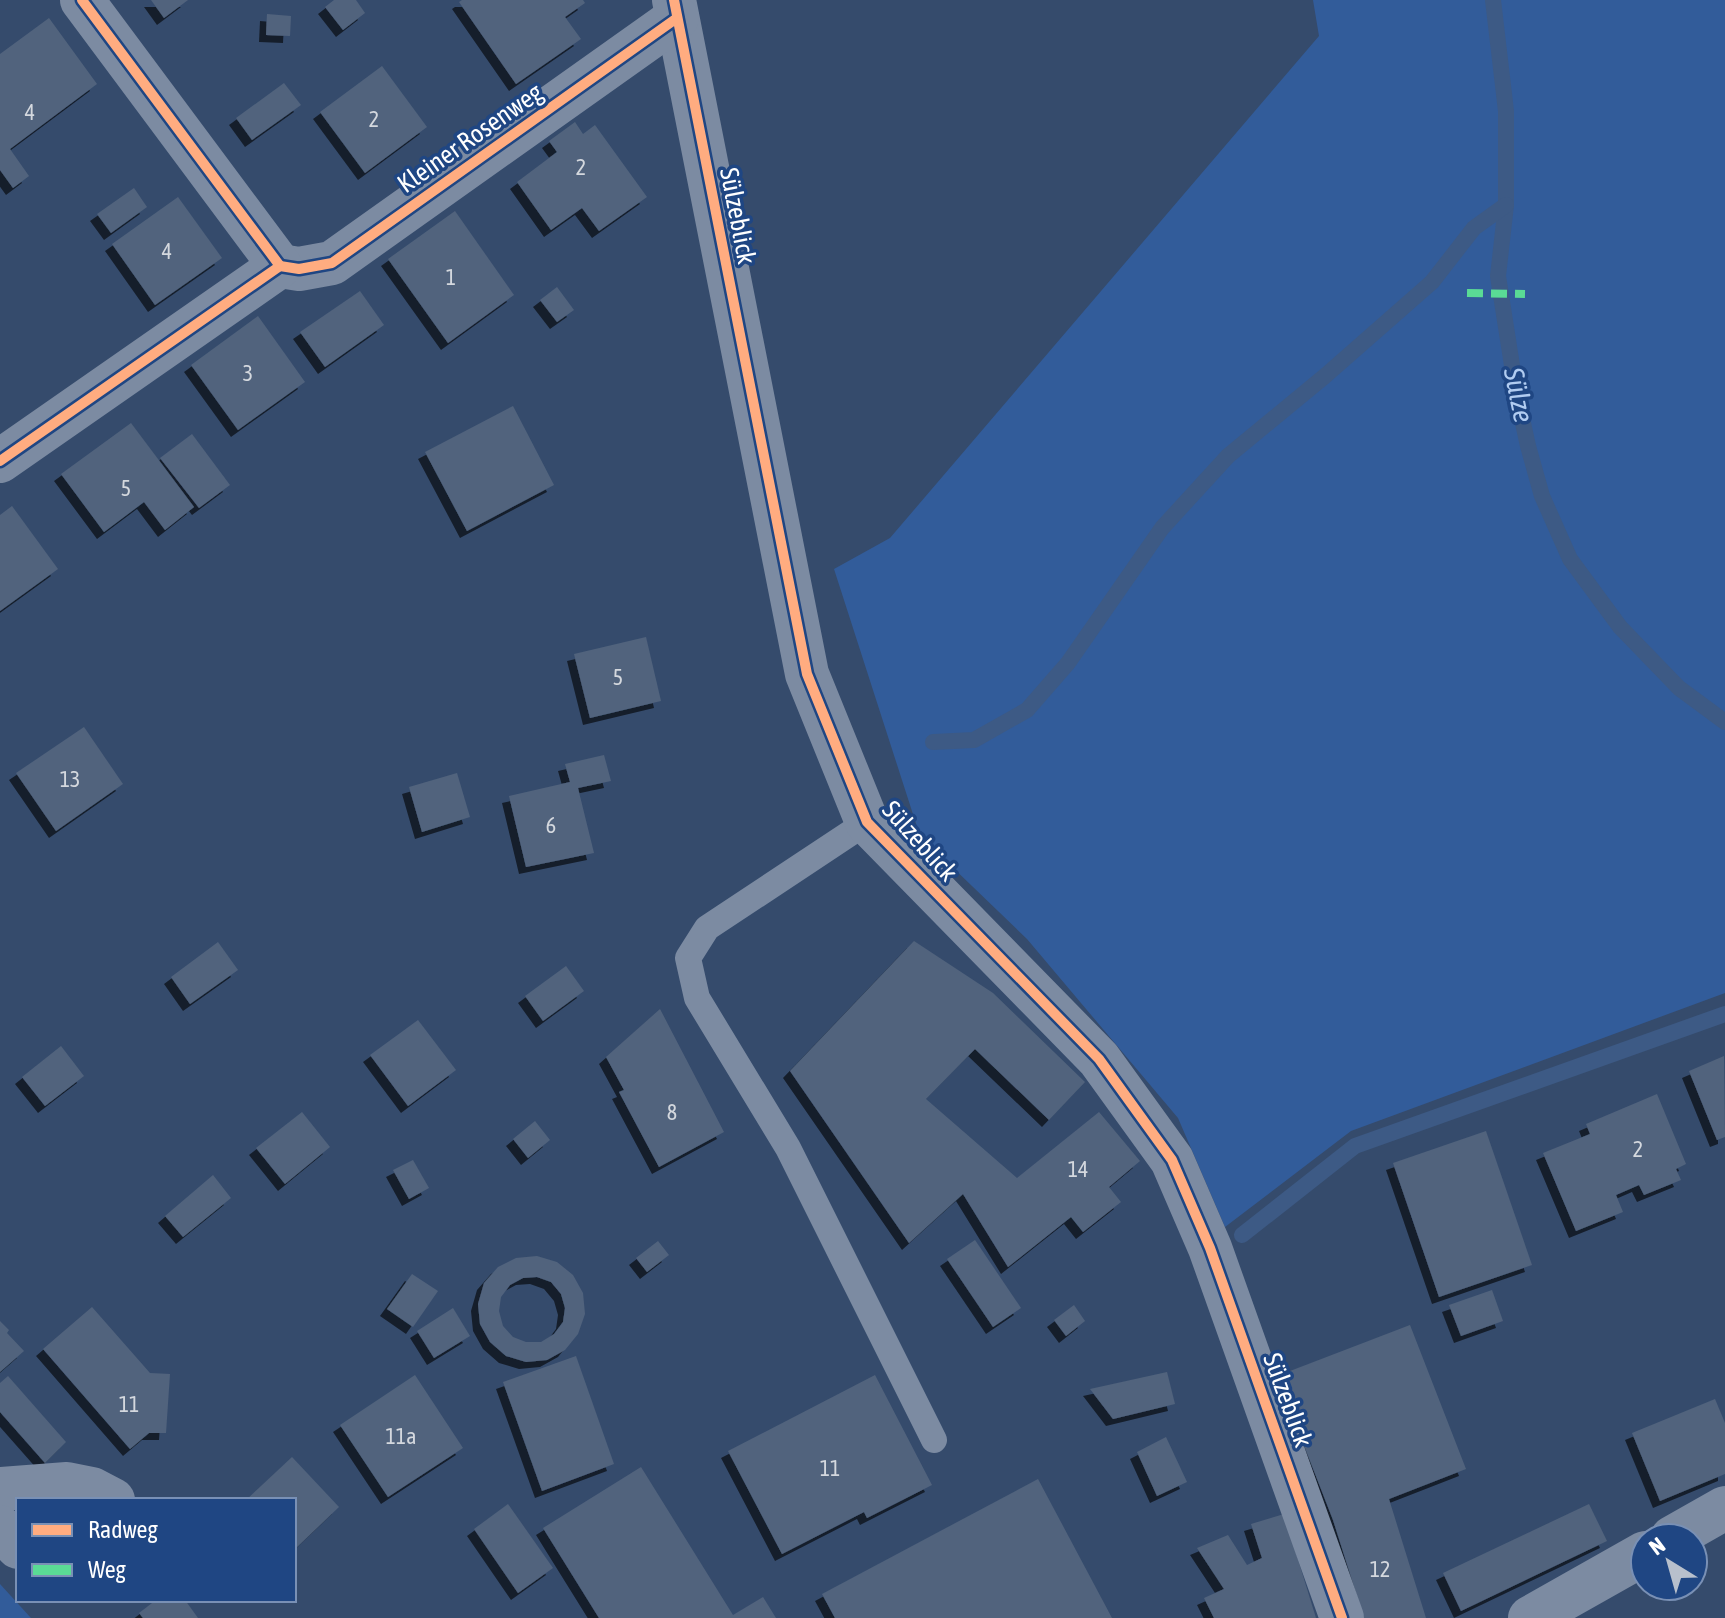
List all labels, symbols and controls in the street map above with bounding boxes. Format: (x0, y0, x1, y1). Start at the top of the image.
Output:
street label: Kleiner Rosenweg (392, 77, 549, 199)
house number: 4 (25, 99, 35, 125)
house number: 2 (369, 106, 379, 132)
house number: 2 (576, 154, 586, 180)
street label: Sülzeblick (714, 165, 762, 267)
house number: 4 (162, 238, 172, 264)
house number: 1 (446, 264, 456, 290)
house number: 3 (243, 360, 253, 386)
water label: Sülze (1497, 364, 1540, 425)
house number: 5 (121, 475, 131, 501)
house number: 5 (613, 664, 623, 690)
house number: 13 (60, 766, 80, 792)
street label: Sülzeblick (876, 795, 964, 887)
house number: 6 (546, 812, 556, 838)
house number: 8 (667, 1099, 677, 1125)
house number: 2 (1633, 1136, 1643, 1162)
house number: 14 (1068, 1156, 1088, 1182)
street label: Sülzeblick (1257, 1349, 1319, 1451)
house number: 11 (119, 1391, 139, 1417)
house number: 11a (386, 1423, 416, 1449)
house number: 11 (820, 1455, 840, 1481)
legend (16, 1498, 296, 1602)
text: Radweg (88, 1516, 159, 1543)
north arrow (1629, 1522, 1709, 1602)
text: N (1644, 1532, 1670, 1560)
text: Weg (88, 1556, 127, 1583)
house number: 12 (1370, 1556, 1390, 1582)

